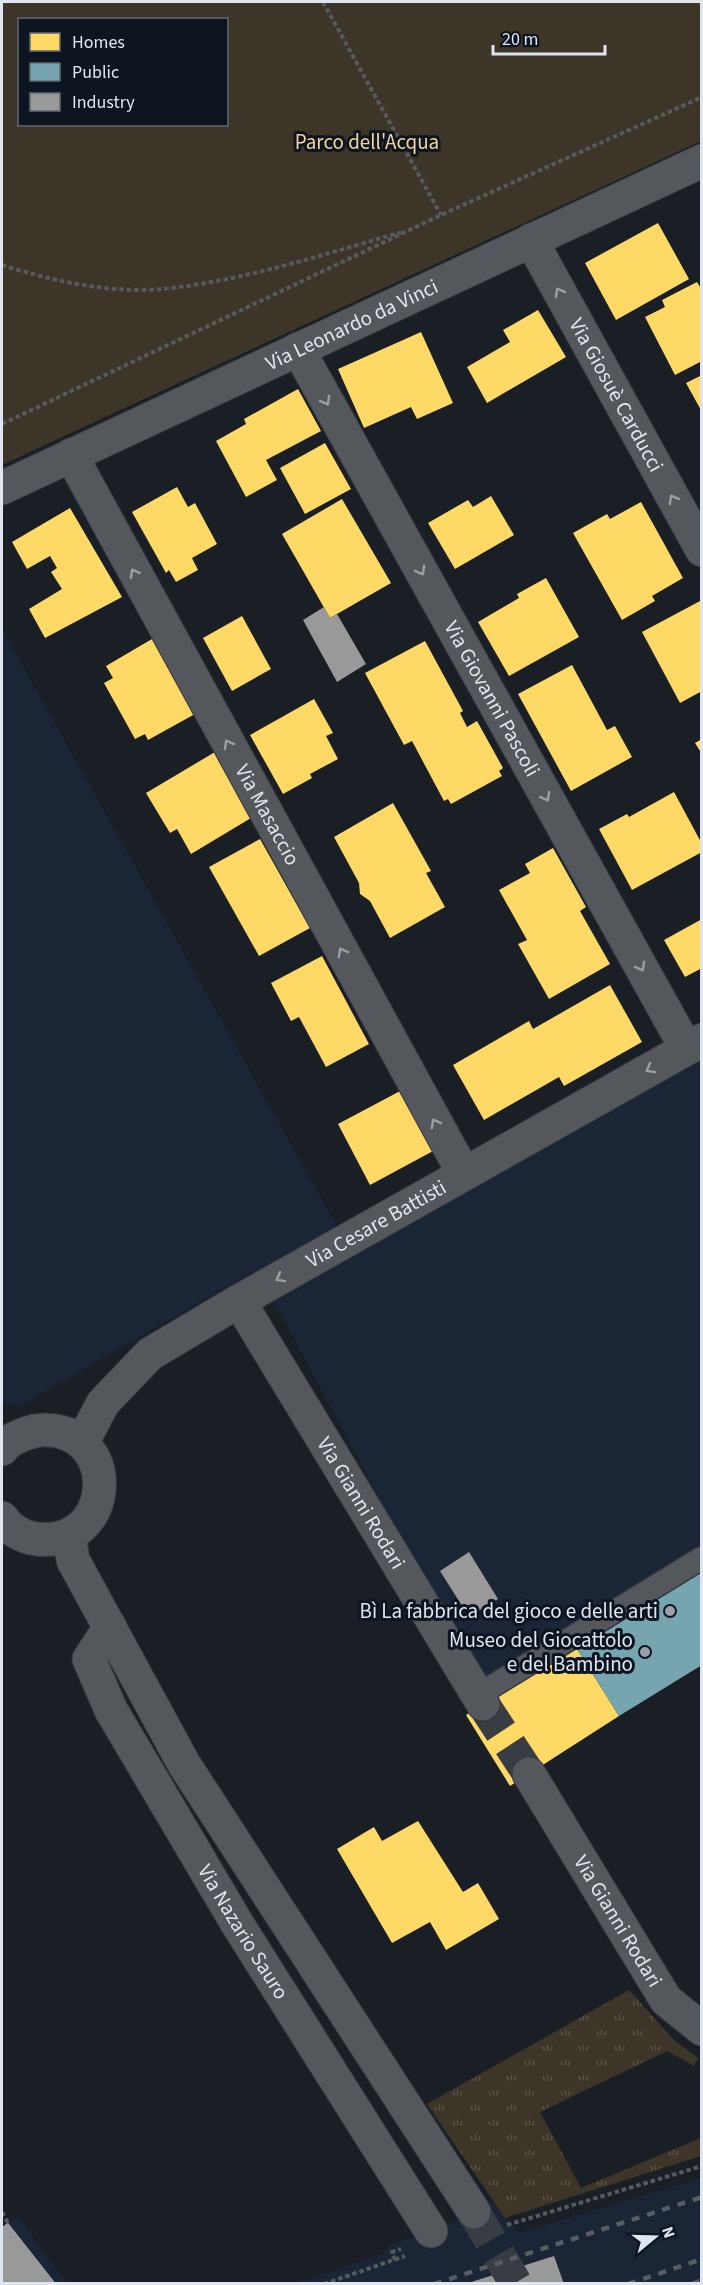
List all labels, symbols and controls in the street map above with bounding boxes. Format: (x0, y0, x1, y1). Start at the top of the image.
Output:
legend (18, 18, 228, 126)
scale bar (493, 18, 606, 56)
text: 20 m (502, 27, 538, 52)
text: Homes (72, 30, 125, 55)
text: Public (72, 60, 119, 85)
text: Industry (72, 90, 135, 115)
park label: Parco dell'Acqua (295, 127, 439, 157)
street label: Via Leonardo da Vinci (260, 271, 443, 378)
one-way arrow (555, 287, 566, 298)
street label: Via Giosuè Carducci (562, 313, 671, 477)
one-way arrow (319, 394, 330, 405)
one-way arrow (669, 495, 680, 505)
one-way arrow (414, 565, 425, 575)
one-way arrow (130, 569, 142, 579)
street label: Via Giovanni Pascoli (437, 615, 547, 782)
one-way arrow (224, 740, 235, 750)
street label: Via Masaccio (228, 759, 308, 871)
one-way arrow (539, 790, 550, 801)
one-way arrow (338, 947, 349, 958)
one-way arrow (634, 961, 645, 971)
one-way arrow (646, 1061, 657, 1073)
one-way arrow (431, 1119, 443, 1129)
street label: Via Cesare Battisti (300, 1172, 452, 1275)
one-way arrow (275, 1271, 286, 1282)
street label: Via Gianni Rodari (310, 1431, 413, 1575)
place label: Bì La fabbrica del gioco e delle arti (360, 1596, 658, 1626)
marker: Bì La fabbrica del gioco e delle arti (663, 1604, 677, 1618)
place label: Museo del Giocattolo e del Bambino (449, 1625, 633, 1679)
marker: Museo del Giocattolo e del Bambino (638, 1645, 652, 1659)
street label: Via Gianni Rodari (567, 1849, 670, 1993)
street label: Via Nazario Sauro (190, 1858, 296, 2005)
north arrow (625, 2207, 685, 2267)
text: N (656, 2224, 680, 2241)

